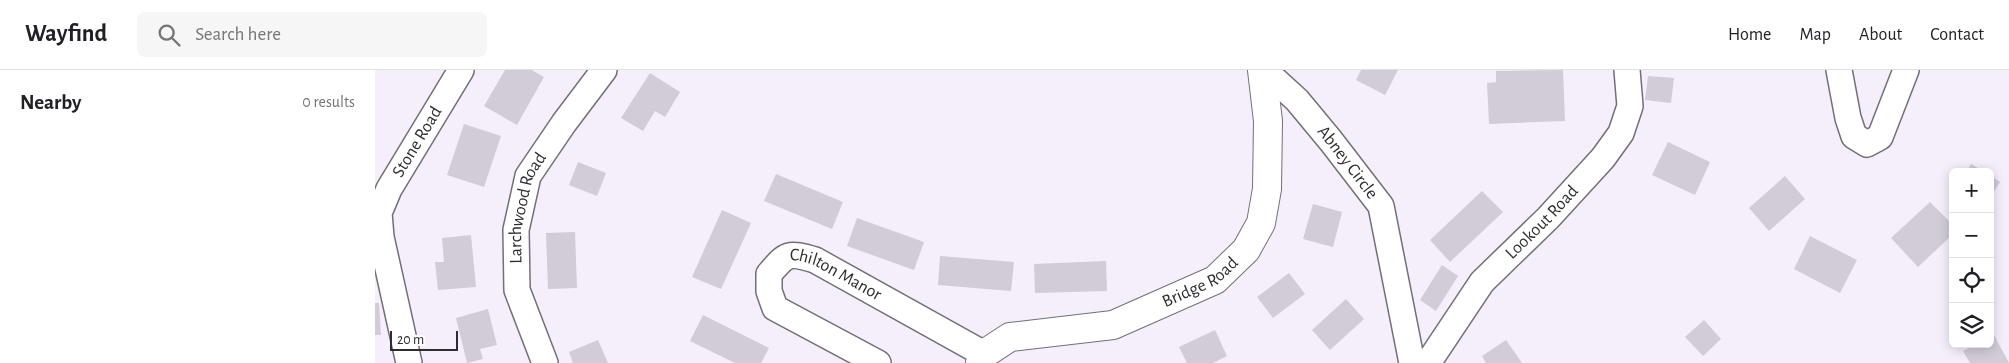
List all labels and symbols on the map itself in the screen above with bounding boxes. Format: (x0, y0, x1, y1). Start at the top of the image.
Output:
street label: Stone Road (389, 104, 446, 181)
street label: Abney Circle (1314, 123, 1381, 202)
street label: Larchwood Road (507, 149, 550, 264)
street label: Lookout Road (1502, 182, 1582, 263)
street label: Chilton Manor (790, 246, 885, 304)
street label: Bridge Road (1160, 254, 1242, 311)
scale bar (390, 328, 457, 351)

